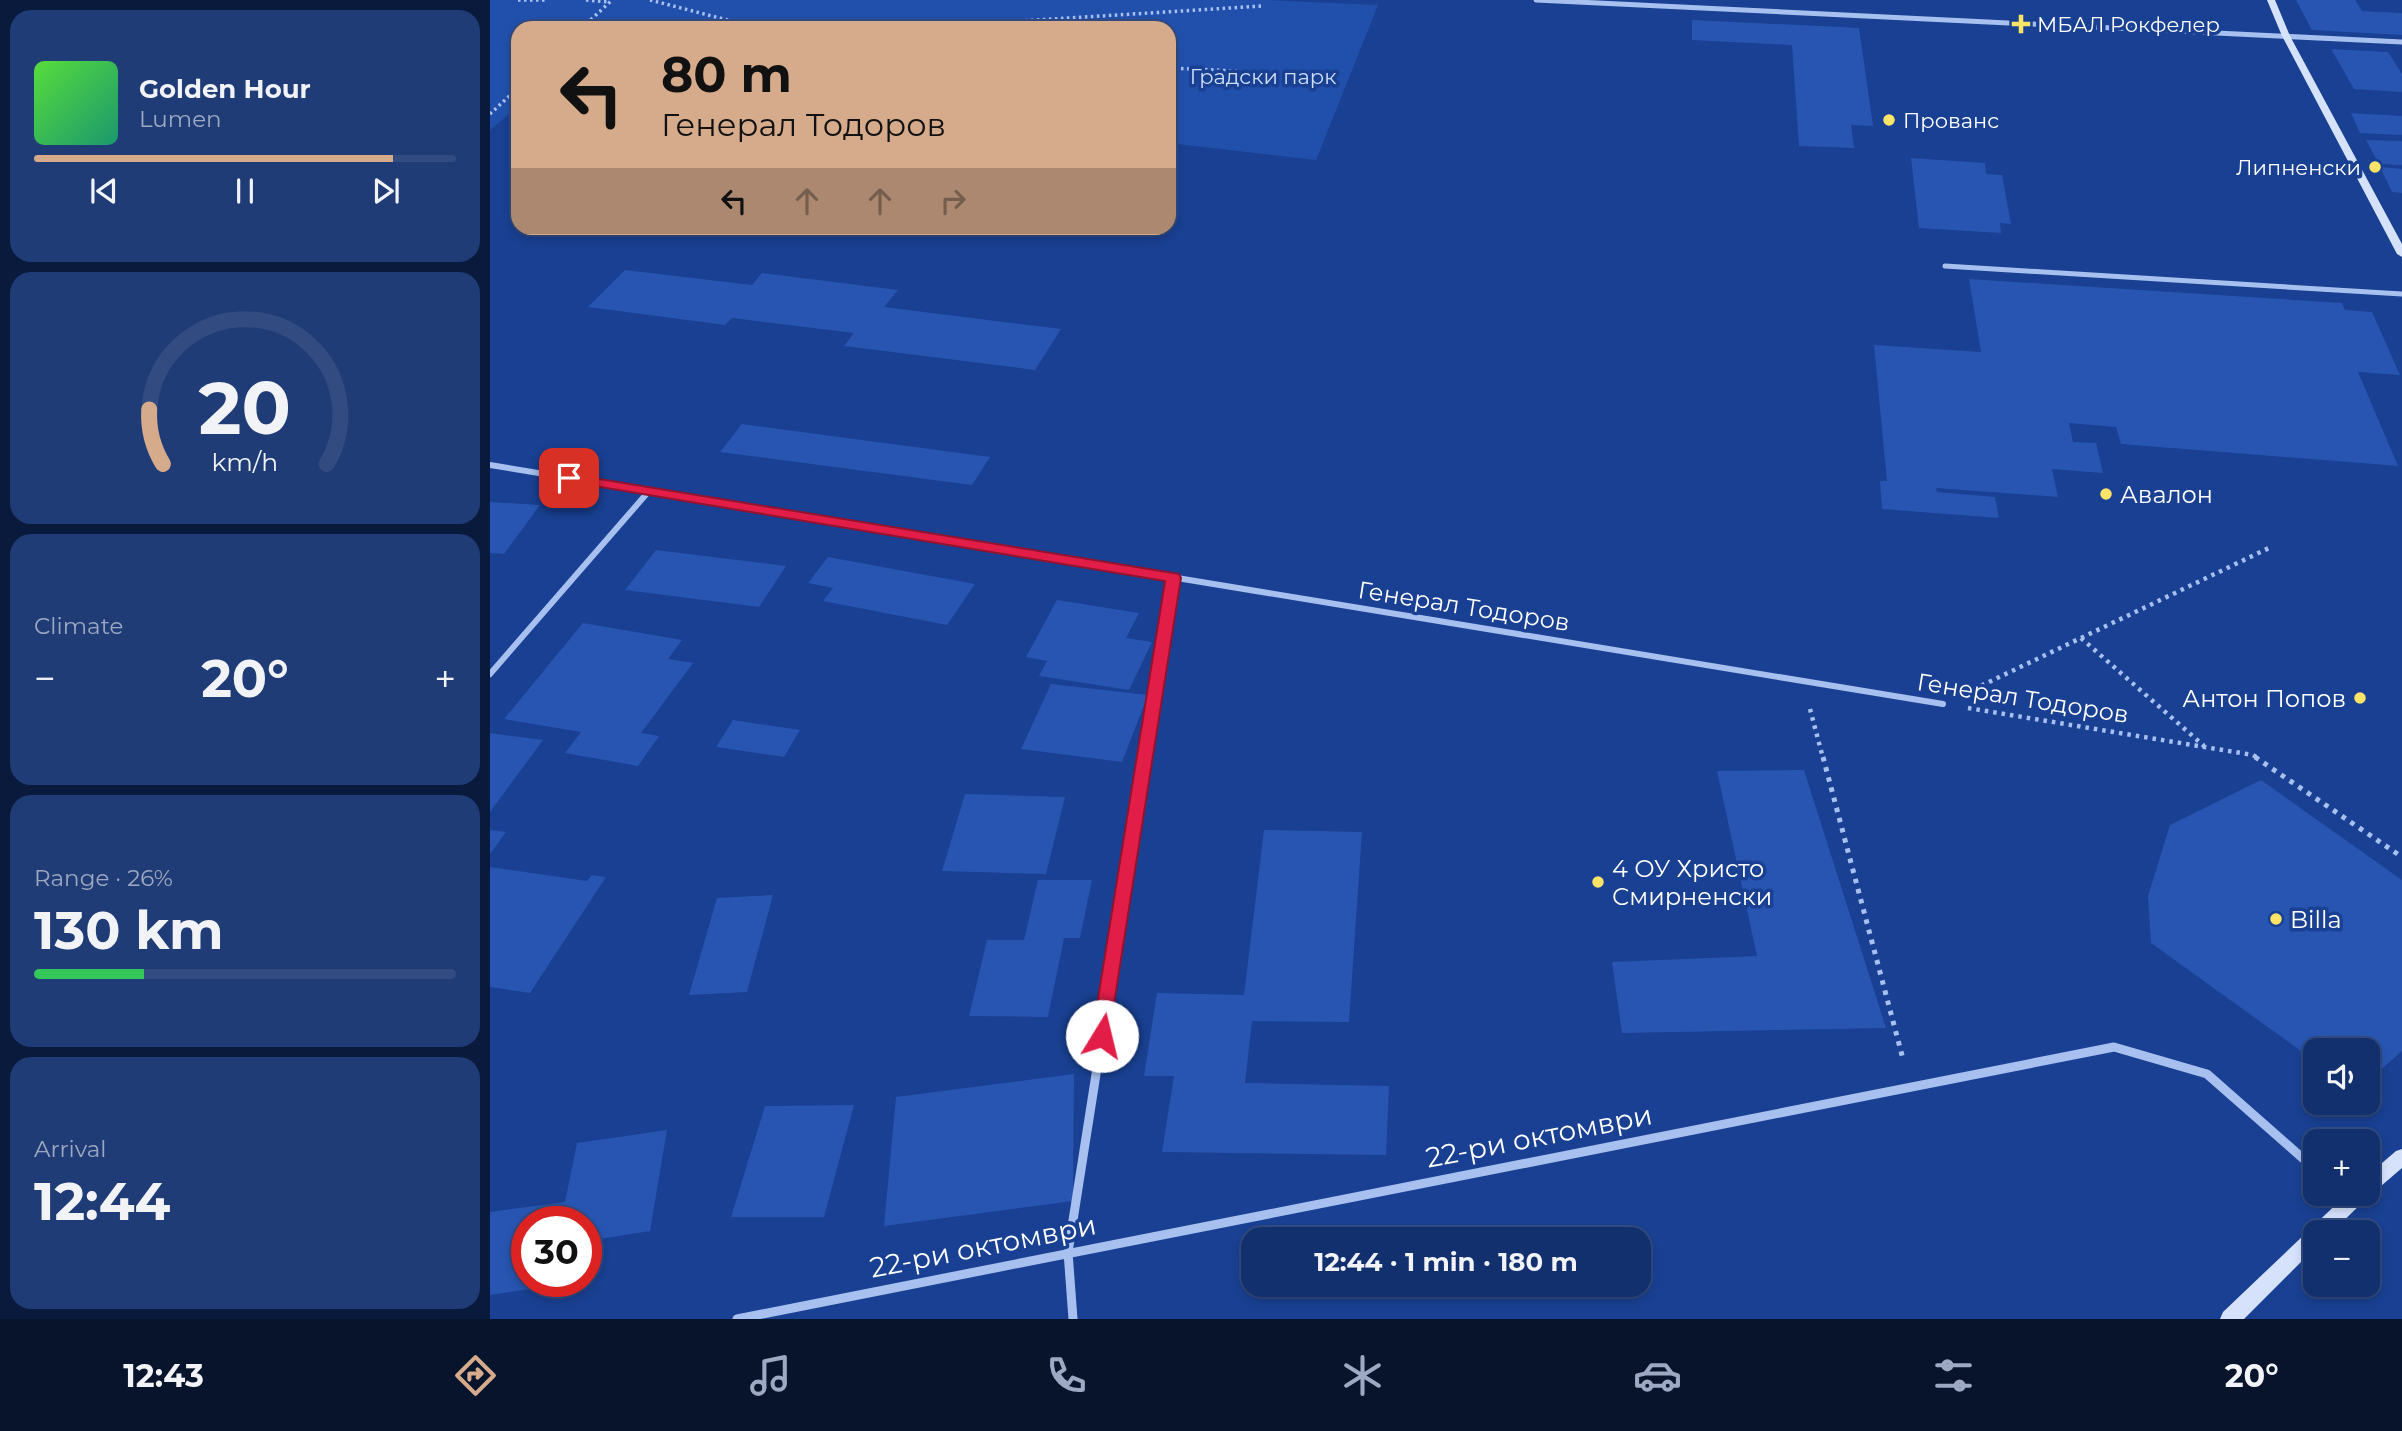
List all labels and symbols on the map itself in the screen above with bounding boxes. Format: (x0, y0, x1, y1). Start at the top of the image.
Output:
place label: МБАЛ Рокфелер (2037, 12, 2220, 37)
marker: МБАЛ Рокфелер (2011, 14, 2031, 34)
park label: Градски парк (1190, 64, 1336, 89)
place label: Прованс (1903, 108, 1999, 133)
marker: Прованс (1881, 112, 1897, 128)
place label: Липненски (2236, 155, 2361, 180)
marker: Липненски (2367, 159, 2383, 175)
pin (539, 448, 599, 508)
place label: Авалон (2120, 480, 2213, 509)
marker: Авалон (2098, 486, 2114, 502)
street label: Генерал Тодоров (1356, 575, 1572, 637)
street label: Генерал Тодоров (1915, 667, 2131, 729)
place label: Антон Попов (2182, 684, 2346, 713)
marker: Антон Попов (2352, 690, 2368, 706)
place label: 4 ОУ Христо Смирненски (1612, 854, 1772, 911)
marker: 4 ОУ Христо Смирненски (1590, 874, 1606, 890)
place label: Billa (2290, 905, 2342, 934)
marker: Billa (2268, 911, 2284, 927)
position arrow (1065, 999, 1139, 1073)
street label: 22-ри октомври (1423, 1097, 1655, 1175)
speed limit sign: 30 (511, 1206, 602, 1297)
street label: 22-ри октомври (867, 1207, 1099, 1285)

